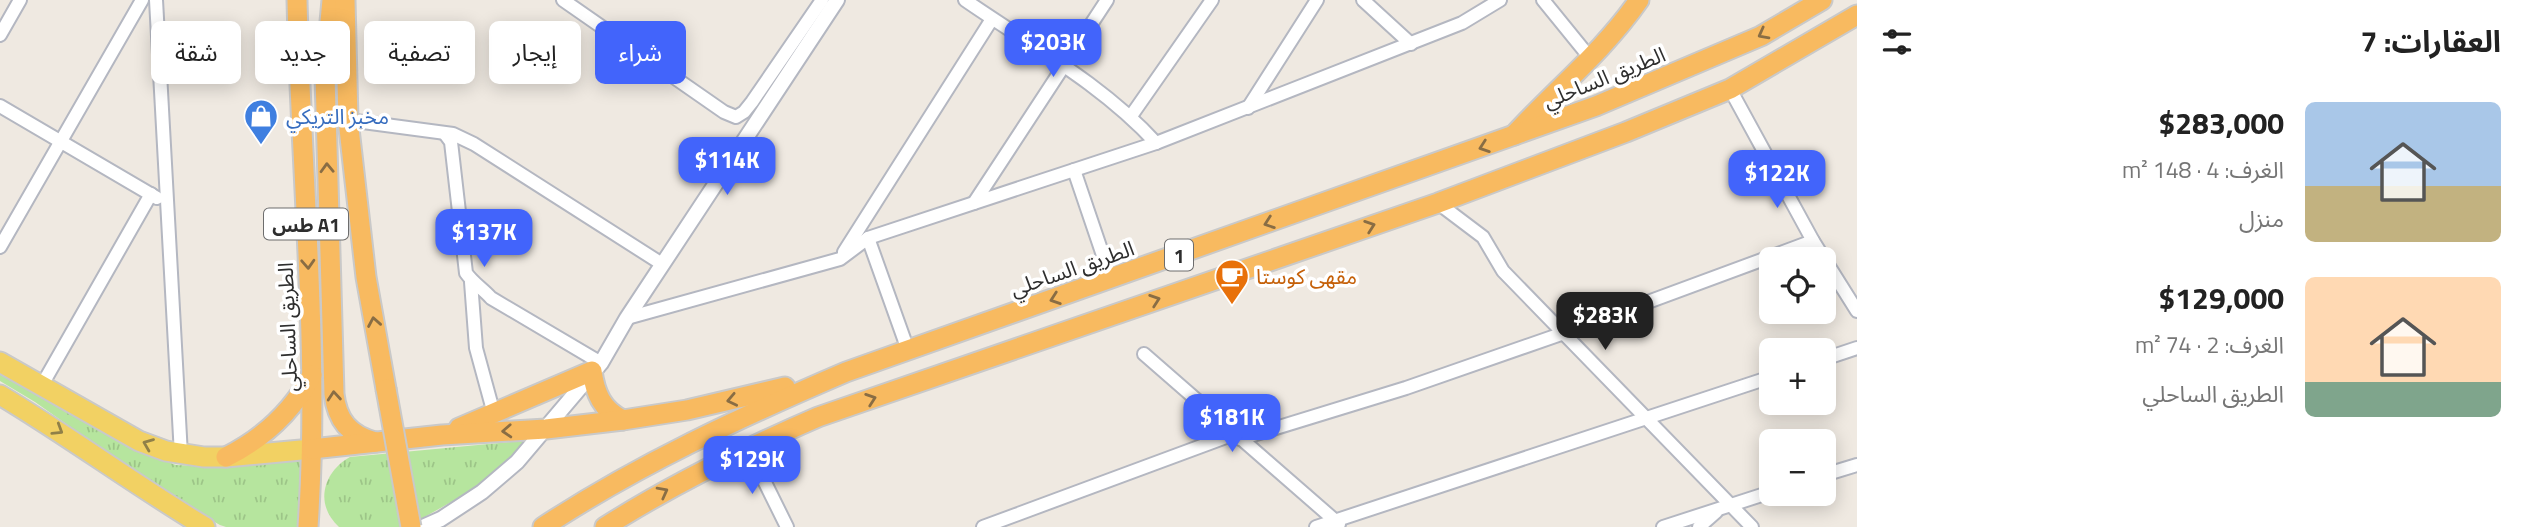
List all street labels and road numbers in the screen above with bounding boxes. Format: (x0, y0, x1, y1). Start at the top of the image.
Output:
street label: الطريق الساحلي (1538, 38, 1670, 117)
road number: طس A1 (264, 208, 348, 240)
street label: الطريق الساحلي (1006, 232, 1139, 305)
road number: 1 (1165, 240, 1193, 270)
street label: الطريق الساحلي (269, 262, 306, 392)

